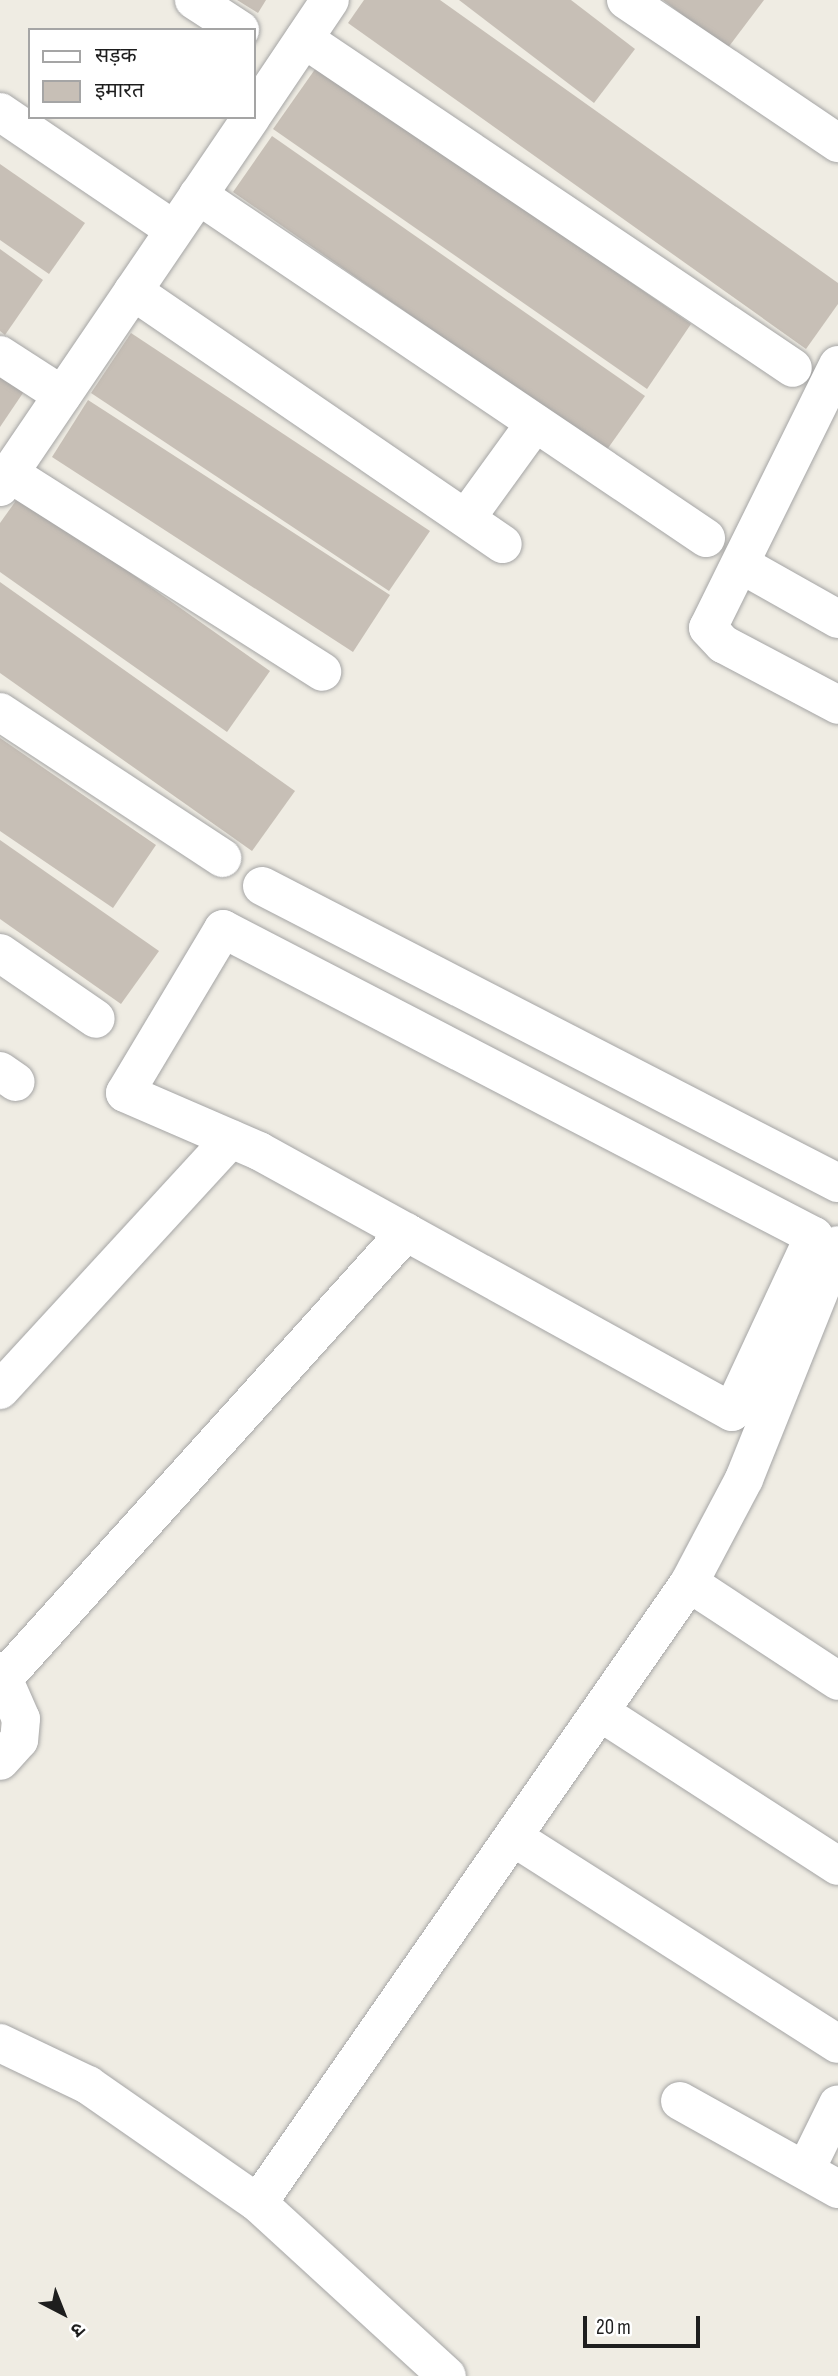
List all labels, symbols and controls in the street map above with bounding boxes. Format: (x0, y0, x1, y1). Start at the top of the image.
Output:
legend (28, 28, 256, 119)
text: सड़क (95, 43, 137, 68)
text: इमारत (95, 78, 144, 103)
north arrow (28, 2278, 98, 2348)
scale bar (586, 2302, 703, 2346)
text: 20 m (596, 2315, 631, 2340)
text: उ (66, 2317, 89, 2341)

